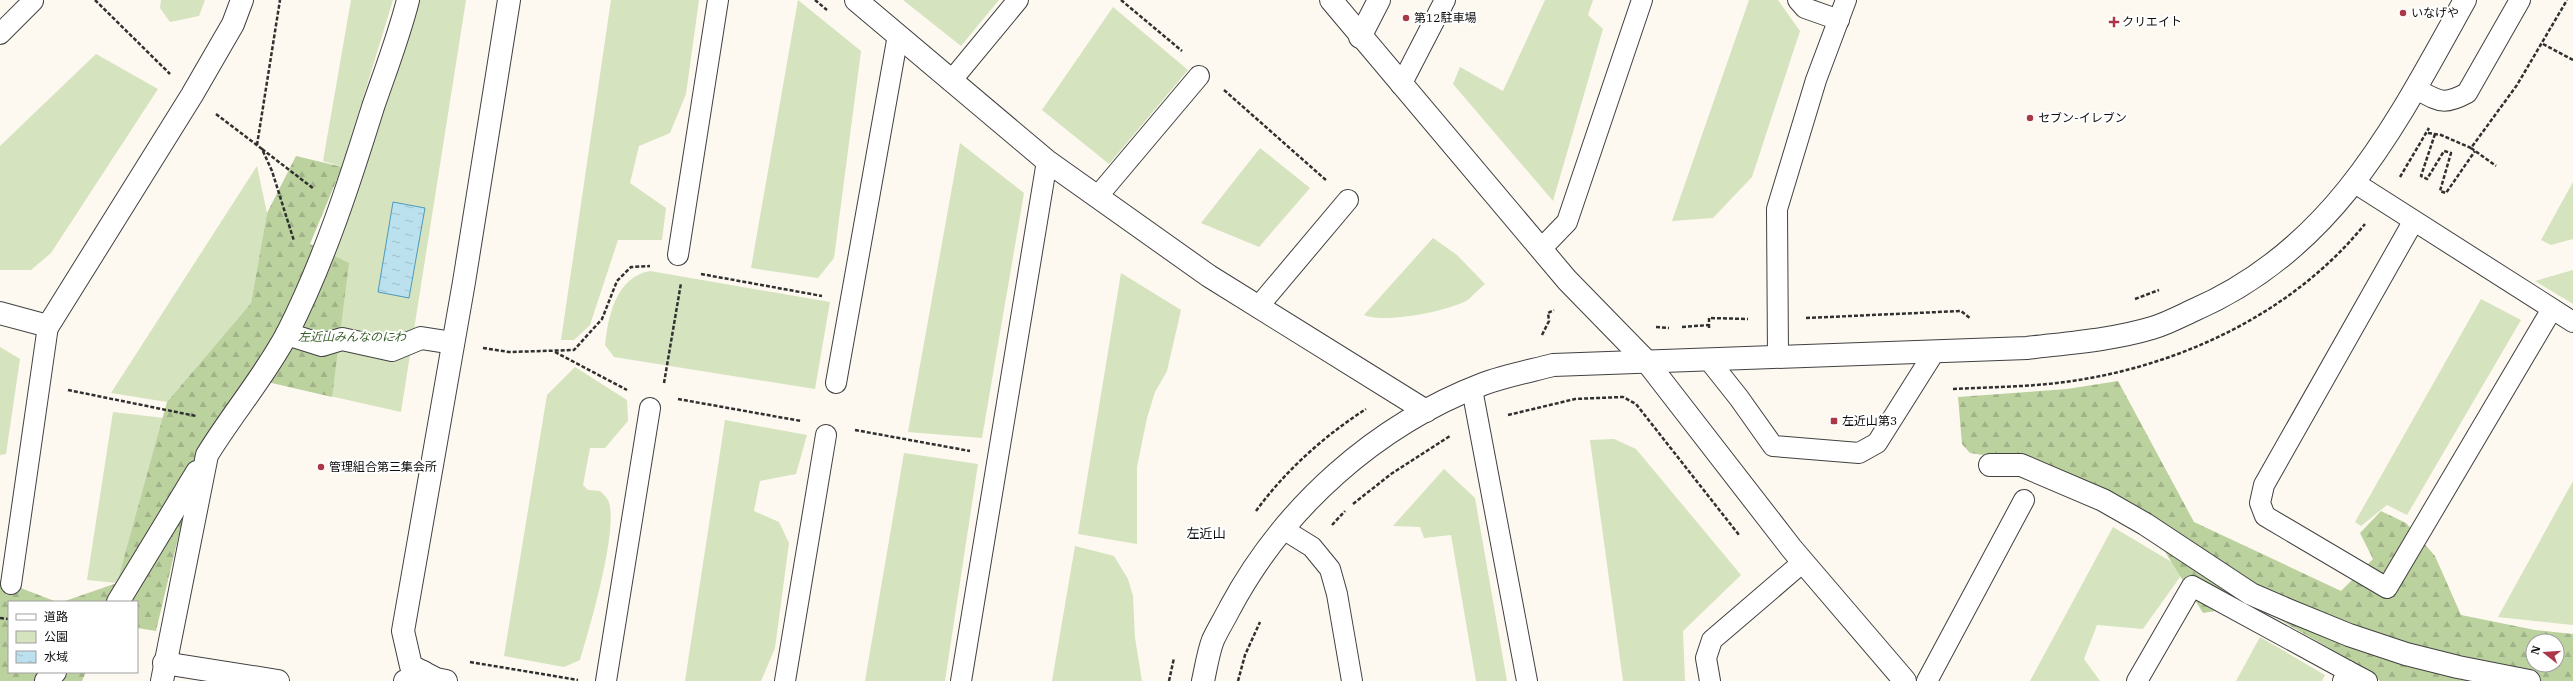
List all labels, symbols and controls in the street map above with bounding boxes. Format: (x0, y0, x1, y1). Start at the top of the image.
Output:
place label: いなげや (2411, 5, 2459, 20)
marker: いなげや (2398, 8, 2408, 18)
place label: 第12駐車場 (1414, 10, 1476, 25)
marker: 第12駐車場 (1401, 13, 1411, 23)
place label: クリエイト (2122, 14, 2182, 29)
marker: クリエイト (2109, 17, 2119, 27)
place label: セブン-イレブン (2038, 110, 2127, 125)
marker: セブン-イレブン (2025, 113, 2035, 123)
park label: 左近山みんなのにわ (298, 329, 407, 344)
place label: 左近山第3 (1842, 413, 1897, 428)
marker: 左近山第3 (1829, 416, 1839, 426)
place label: 管理組合第三集会所 (329, 459, 437, 474)
marker: 管理組合第三集会所 (316, 462, 326, 472)
district label: 左近山 (1186, 525, 1226, 542)
legend (8, 601, 138, 673)
text: 道路 (44, 609, 68, 624)
text: 公園 (44, 629, 68, 644)
north arrow (2525, 633, 2565, 673)
text: N (2527, 644, 2543, 656)
text: 水域 (44, 649, 68, 664)

